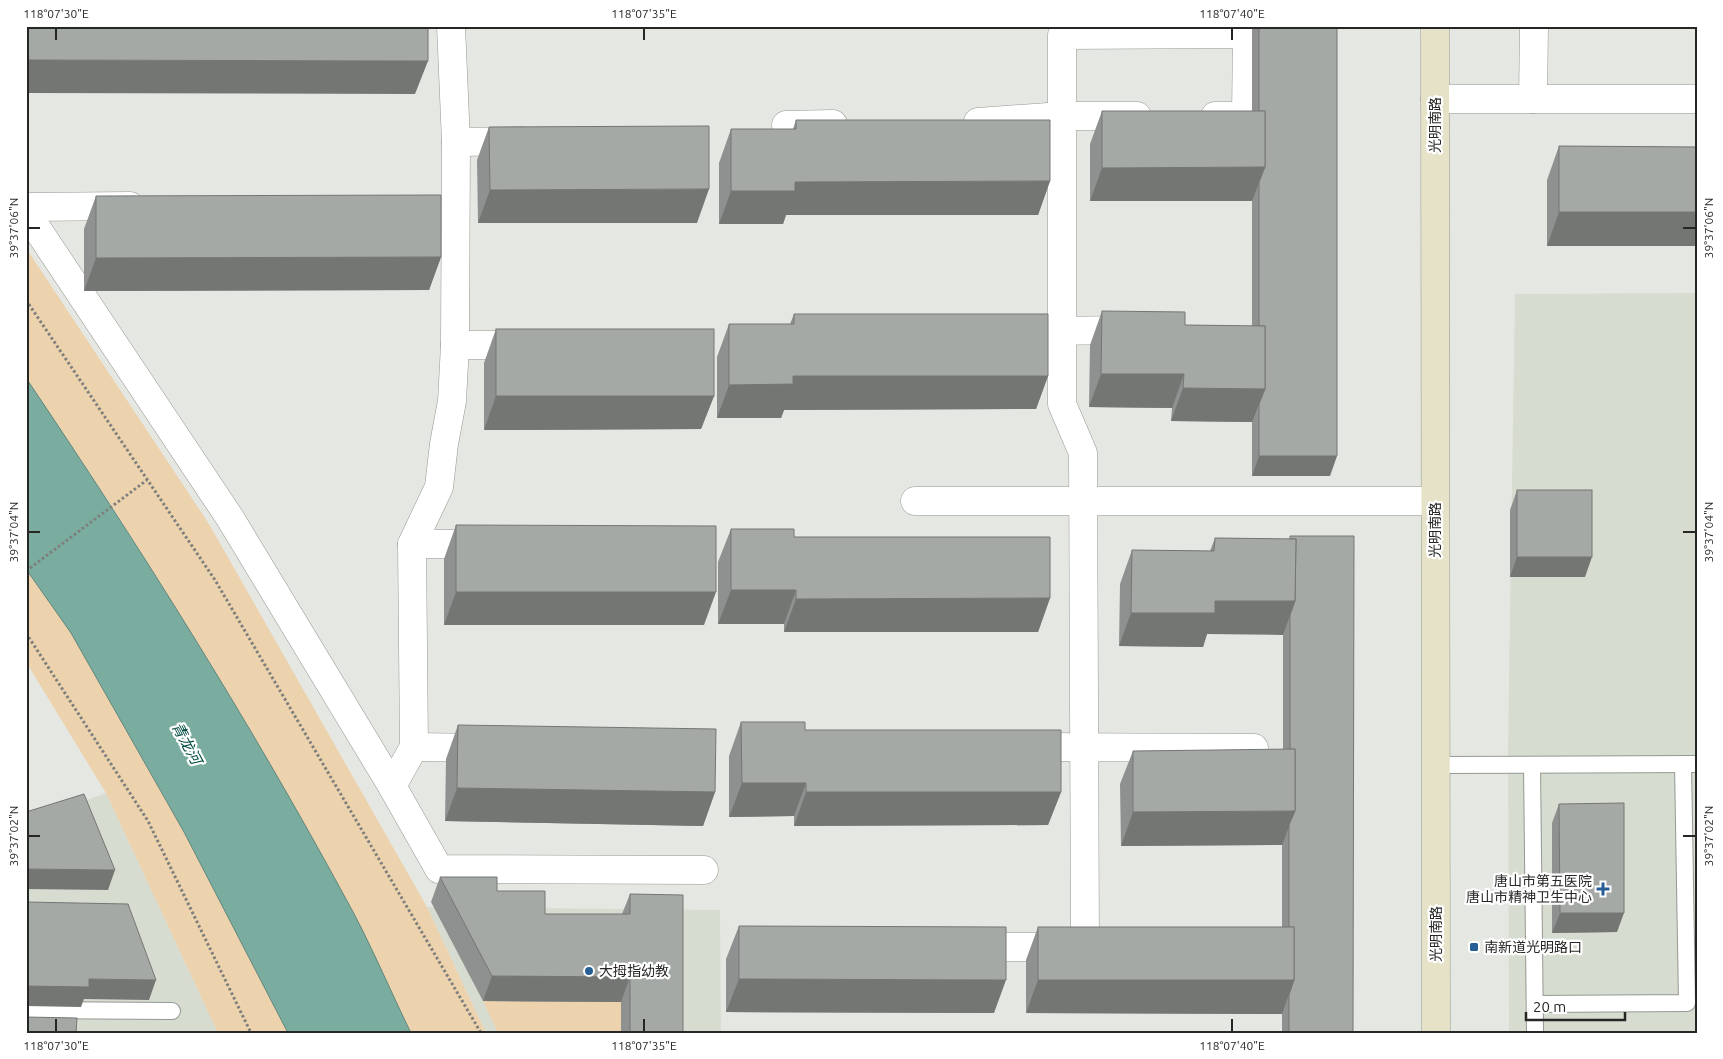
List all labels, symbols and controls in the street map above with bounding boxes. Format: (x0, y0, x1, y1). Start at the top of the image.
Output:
text: 118°07'30"E (23, 7, 89, 20)
text: 118°07'35"E (611, 7, 677, 20)
text: 118°07'40"E (1199, 7, 1265, 20)
street label: 光明南路 (1427, 97, 1443, 153)
text: 39°37'06"N (7, 198, 20, 258)
text: 39°37'06"N (1702, 198, 1715, 258)
text: 39°37'04"N (7, 502, 20, 562)
street label: 光明南路 (1427, 502, 1443, 558)
text: 39°37'04"N (1702, 502, 1715, 562)
water label: 青龙河 (169, 719, 206, 769)
text: 39°37'02"N (7, 806, 20, 866)
text: 39°37'02"N (1702, 806, 1715, 866)
place label: 唐山市第五医院 唐山市精神卫生中心 (1466, 873, 1592, 905)
marker: 唐山市第五医院 唐山市精神卫生中心 (1596, 882, 1610, 896)
street label: 光明南路 (1428, 906, 1444, 962)
place label: 南新道光明路口 (1484, 939, 1582, 955)
marker: 南新道光明路口 (1468, 941, 1480, 953)
place label: 大拇指幼教 (599, 963, 669, 979)
marker: 大拇指幼教 (583, 965, 595, 977)
scale bar (1526, 989, 1624, 1021)
text: 20 m (1533, 998, 1566, 1015)
text: 118°07'30"E (23, 1039, 89, 1052)
text: 118°07'35"E (611, 1039, 677, 1052)
text: 118°07'40"E (1199, 1039, 1265, 1052)

